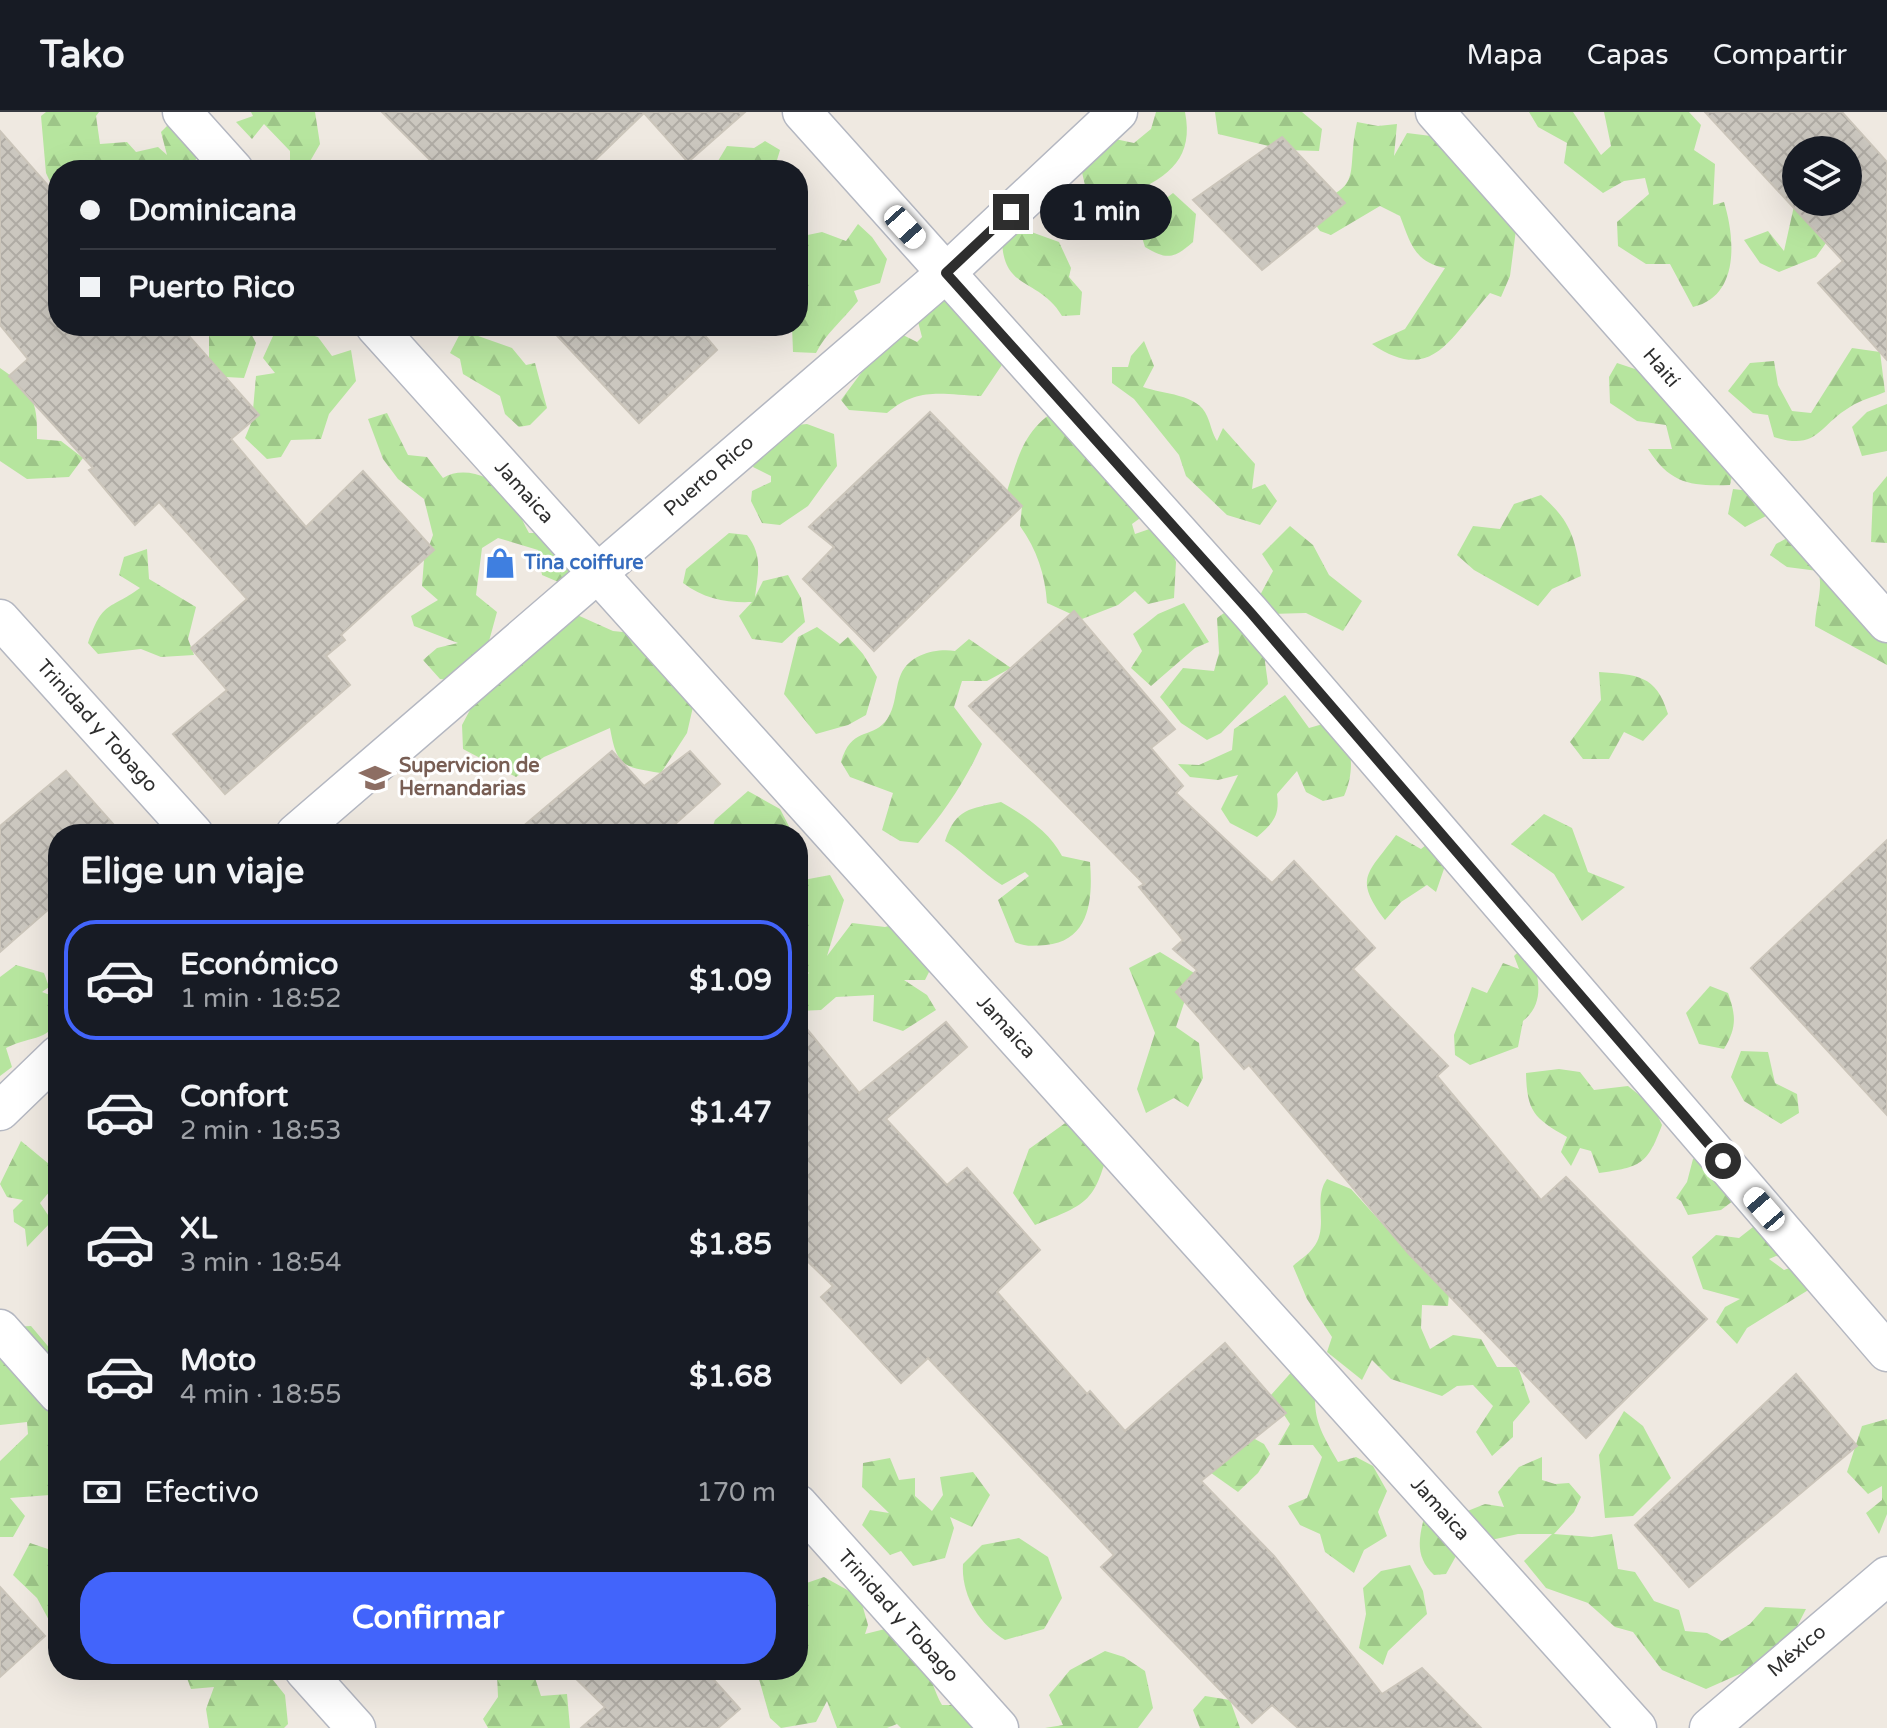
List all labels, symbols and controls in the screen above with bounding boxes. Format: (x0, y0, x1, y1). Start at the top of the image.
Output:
text: Tako (40, 32, 125, 78)
text: Mapa (1466, 38, 1543, 72)
text: Capas (1587, 38, 1669, 72)
text: Compartir (1713, 38, 1847, 72)
map controls (1782, 136, 1862, 216)
button: layers (1782, 136, 1862, 216)
callout: 1 min (1039, 184, 1171, 240)
text: Dominicana (128, 192, 297, 229)
route end (993, 194, 1029, 230)
text: 1 min (1071, 196, 1141, 227)
car (880, 201, 930, 253)
text: Puerto Rico (128, 269, 295, 306)
street label: Haití (1638, 344, 1684, 392)
street label: Puerto Rico (659, 430, 759, 522)
street label: Jamaica (489, 455, 559, 529)
shop icon: Tina coiffure (483, 546, 517, 580)
place label: Tina coiffure (523, 551, 644, 575)
street label: Trinidad y Tobago (31, 655, 163, 797)
place label: Supervicion de Hernandarias (399, 754, 540, 801)
school or university icon: Supervicion de Hernandarias (358, 761, 392, 795)
text: Elige un viaje (80, 850, 304, 893)
icon: car (84, 944, 156, 1016)
text: Económico (180, 946, 338, 983)
text: $1.09 (689, 962, 772, 999)
text: 1 min · 18:52 (180, 983, 342, 1014)
street label: Jamaica (971, 990, 1041, 1064)
icon: car (84, 1076, 156, 1148)
text: Confort (180, 1078, 288, 1115)
text: $1.47 (690, 1094, 772, 1131)
text: 2 min · 18:53 (180, 1115, 342, 1146)
route start (1705, 1143, 1741, 1179)
car (1739, 1183, 1789, 1235)
icon: car (84, 1208, 156, 1280)
text: XL (180, 1210, 217, 1247)
text: $1.85 (689, 1226, 772, 1263)
text: 3 min · 18:54 (180, 1247, 342, 1278)
icon: car (84, 1340, 156, 1412)
text: Moto (180, 1342, 256, 1379)
text: $1.68 (689, 1358, 772, 1395)
text: 4 min · 18:55 (180, 1379, 342, 1410)
icon: cash (80, 1470, 124, 1514)
street label: Jamaica (1405, 1472, 1475, 1546)
text: Efectivo (144, 1474, 259, 1511)
text: 170 m (696, 1477, 776, 1508)
street label: Trinidad y Tobago (832, 1545, 964, 1687)
button: Confirmar (80, 1572, 776, 1664)
street label: México (1763, 1620, 1831, 1682)

